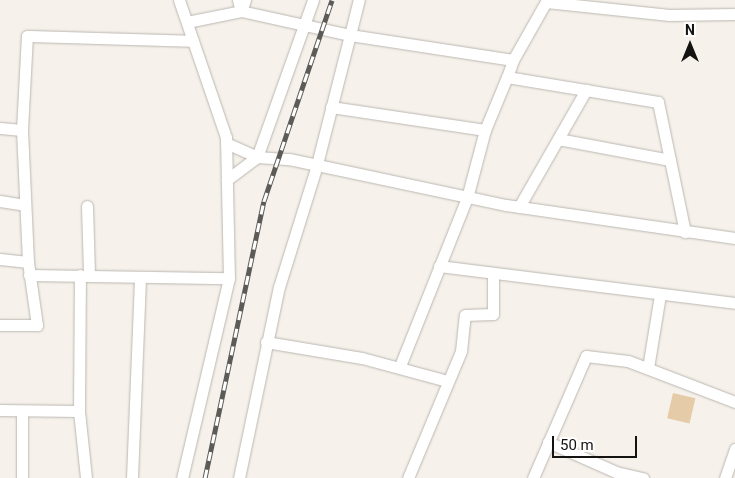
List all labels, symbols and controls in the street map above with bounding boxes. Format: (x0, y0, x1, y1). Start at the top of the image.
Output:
north arrow (665, 20, 715, 70)
text: N (685, 22, 695, 38)
scale bar (555, 426, 640, 458)
text: 50 m (560, 436, 594, 454)

